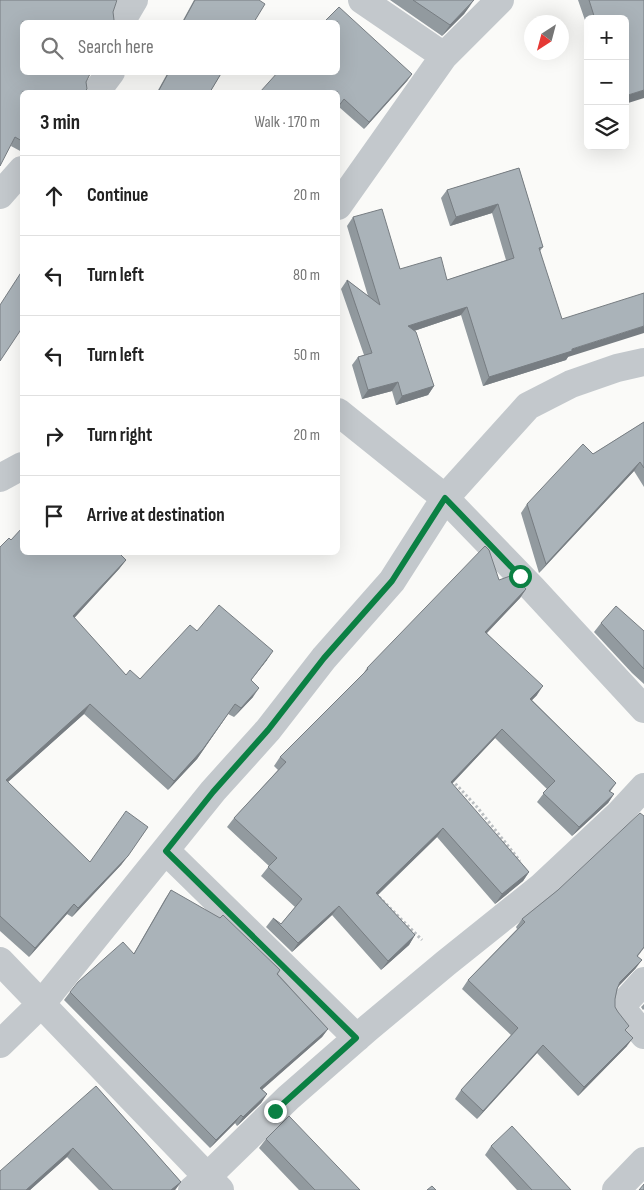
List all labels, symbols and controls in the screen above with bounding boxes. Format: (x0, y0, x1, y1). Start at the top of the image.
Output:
north arrow (524, 15, 569, 60)
map controls (584, 15, 629, 150)
button: + (584, 15, 629, 60)
search box (20, 20, 340, 75)
icon: search (38, 34, 66, 62)
text: Search here (78, 36, 154, 59)
button: − (584, 60, 629, 105)
button: layers (584, 105, 629, 150)
text: 3 min (40, 110, 80, 135)
text: Walk · 170 m (255, 113, 320, 132)
icon: ahead (40, 182, 68, 210)
text: Continue (87, 184, 148, 207)
text: 20 m (293, 186, 320, 205)
icon: left (40, 262, 68, 290)
text: Turn left (87, 264, 144, 287)
text: 80 m (293, 266, 320, 285)
icon: left (40, 342, 68, 370)
text: Turn left (87, 344, 144, 367)
text: 50 m (294, 346, 320, 365)
icon: right (40, 422, 68, 450)
text: Turn right (87, 424, 152, 447)
text: 20 m (293, 426, 320, 445)
icon: arrive (40, 502, 68, 530)
text: Arrive at destination (87, 504, 225, 527)
route start (509, 565, 532, 588)
route end (264, 1100, 287, 1123)

